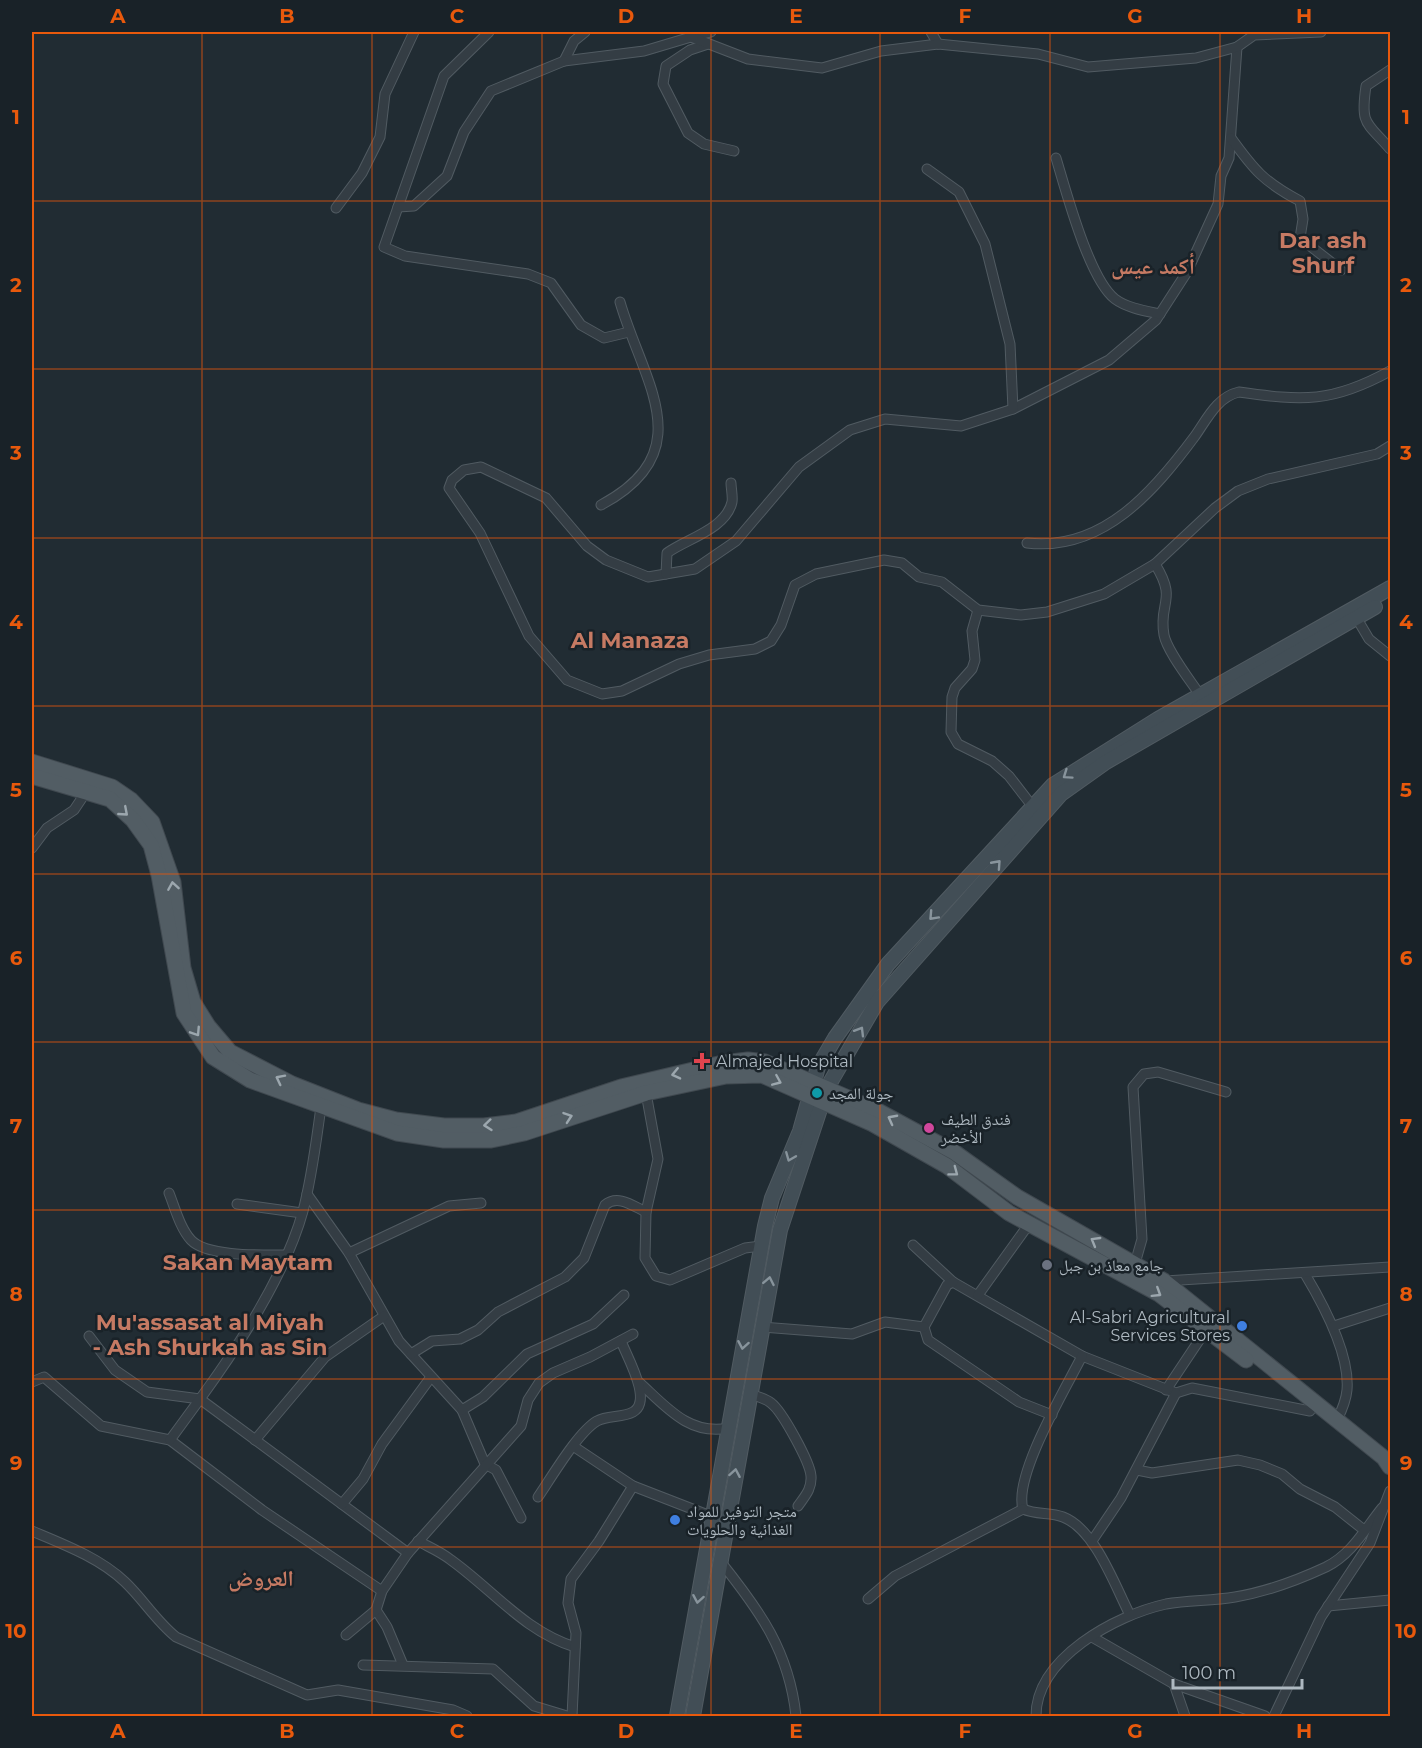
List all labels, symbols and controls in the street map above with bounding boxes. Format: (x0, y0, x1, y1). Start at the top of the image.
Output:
text: A (109, 4, 126, 28)
text: B (279, 4, 295, 28)
text: C (450, 4, 465, 28)
text: D (618, 4, 634, 28)
text: E (789, 4, 803, 28)
text: F (959, 4, 972, 28)
text: G (1127, 4, 1143, 28)
text: H (1296, 4, 1312, 28)
text: 1 (12, 105, 20, 129)
text: 1 (1402, 105, 1410, 129)
district label: Dar ash Shurf (1279, 227, 1367, 279)
district label: أكمد عيس (1111, 252, 1195, 280)
text: 2 (10, 273, 22, 297)
text: 2 (1400, 273, 1412, 297)
text: 3 (9, 441, 22, 465)
text: 3 (1399, 441, 1412, 465)
text: 4 (9, 610, 23, 634)
text: 4 (1399, 610, 1413, 634)
district label: Al Manaza (570, 627, 689, 654)
one-way arrow (1063, 768, 1074, 779)
text: 5 (10, 778, 22, 802)
text: 5 (1400, 778, 1412, 802)
one-way arrow (117, 805, 128, 816)
one-way arrow (990, 861, 1001, 871)
one-way arrow (167, 882, 179, 891)
one-way arrow (929, 908, 940, 919)
text: 6 (10, 946, 23, 970)
text: 6 (1400, 946, 1413, 970)
one-way arrow (189, 1026, 201, 1036)
one-way arrow (852, 1027, 864, 1037)
marker: Almajed Hospital (693, 1052, 711, 1070)
place label: Almajed Hospital (716, 1052, 853, 1071)
one-way arrow (671, 1067, 681, 1080)
one-way arrow (275, 1074, 286, 1086)
one-way arrow (771, 1074, 782, 1086)
place label: جولة المجد (829, 1084, 894, 1103)
marker: جولة المجد (810, 1086, 824, 1100)
place label: فندق الطيف الأخضر (940, 1110, 1011, 1147)
one-way arrow (562, 1111, 573, 1124)
text: 7 (10, 1114, 22, 1138)
text: 7 (1400, 1114, 1412, 1138)
one-way arrow (888, 1115, 899, 1126)
one-way arrow (484, 1118, 493, 1131)
marker: فندق الطيف الأخضر (922, 1121, 936, 1135)
one-way arrow (785, 1150, 797, 1161)
one-way arrow (948, 1164, 959, 1175)
one-way arrow (1091, 1237, 1101, 1248)
district label: Sakan Maytam (163, 1249, 333, 1276)
place label: جامع معاذ بن جبل (1059, 1256, 1163, 1276)
marker: جامع معاذ بن جبل (1040, 1258, 1054, 1272)
one-way arrow (762, 1276, 775, 1286)
text: 8 (9, 1282, 23, 1306)
text: 8 (1399, 1282, 1413, 1306)
one-way arrow (1151, 1286, 1161, 1298)
place label: Al-Sabri Agricultural Services Stores (1070, 1308, 1230, 1345)
district label: Mu'assasat al Miyah - Ash Shurkah as Sin (93, 1309, 327, 1361)
marker: Al-Sabri Agricultural Services Stores (1235, 1319, 1249, 1333)
one-way arrow (738, 1341, 750, 1350)
text: 9 (10, 1451, 22, 1475)
text: 9 (1400, 1451, 1412, 1475)
one-way arrow (728, 1468, 741, 1478)
place label: متجر التوفير للمواد الغذائية والحلويات (687, 1502, 797, 1539)
marker: متجر التوفير للمواد الغذائية والحلويات (668, 1513, 682, 1527)
district label: العروض (228, 1565, 294, 1592)
one-way arrow (692, 1594, 705, 1604)
text: 10 (5, 1619, 27, 1643)
text: 10 (1395, 1619, 1417, 1643)
scale bar (1173, 1652, 1302, 1690)
text: 100 m (1182, 1662, 1236, 1684)
text: A (109, 1719, 126, 1743)
text: B (279, 1719, 295, 1743)
text: C (450, 1719, 465, 1743)
text: D (618, 1719, 634, 1743)
text: E (789, 1719, 803, 1743)
text: F (959, 1719, 972, 1743)
text: G (1127, 1719, 1143, 1743)
text: H (1296, 1719, 1312, 1743)

